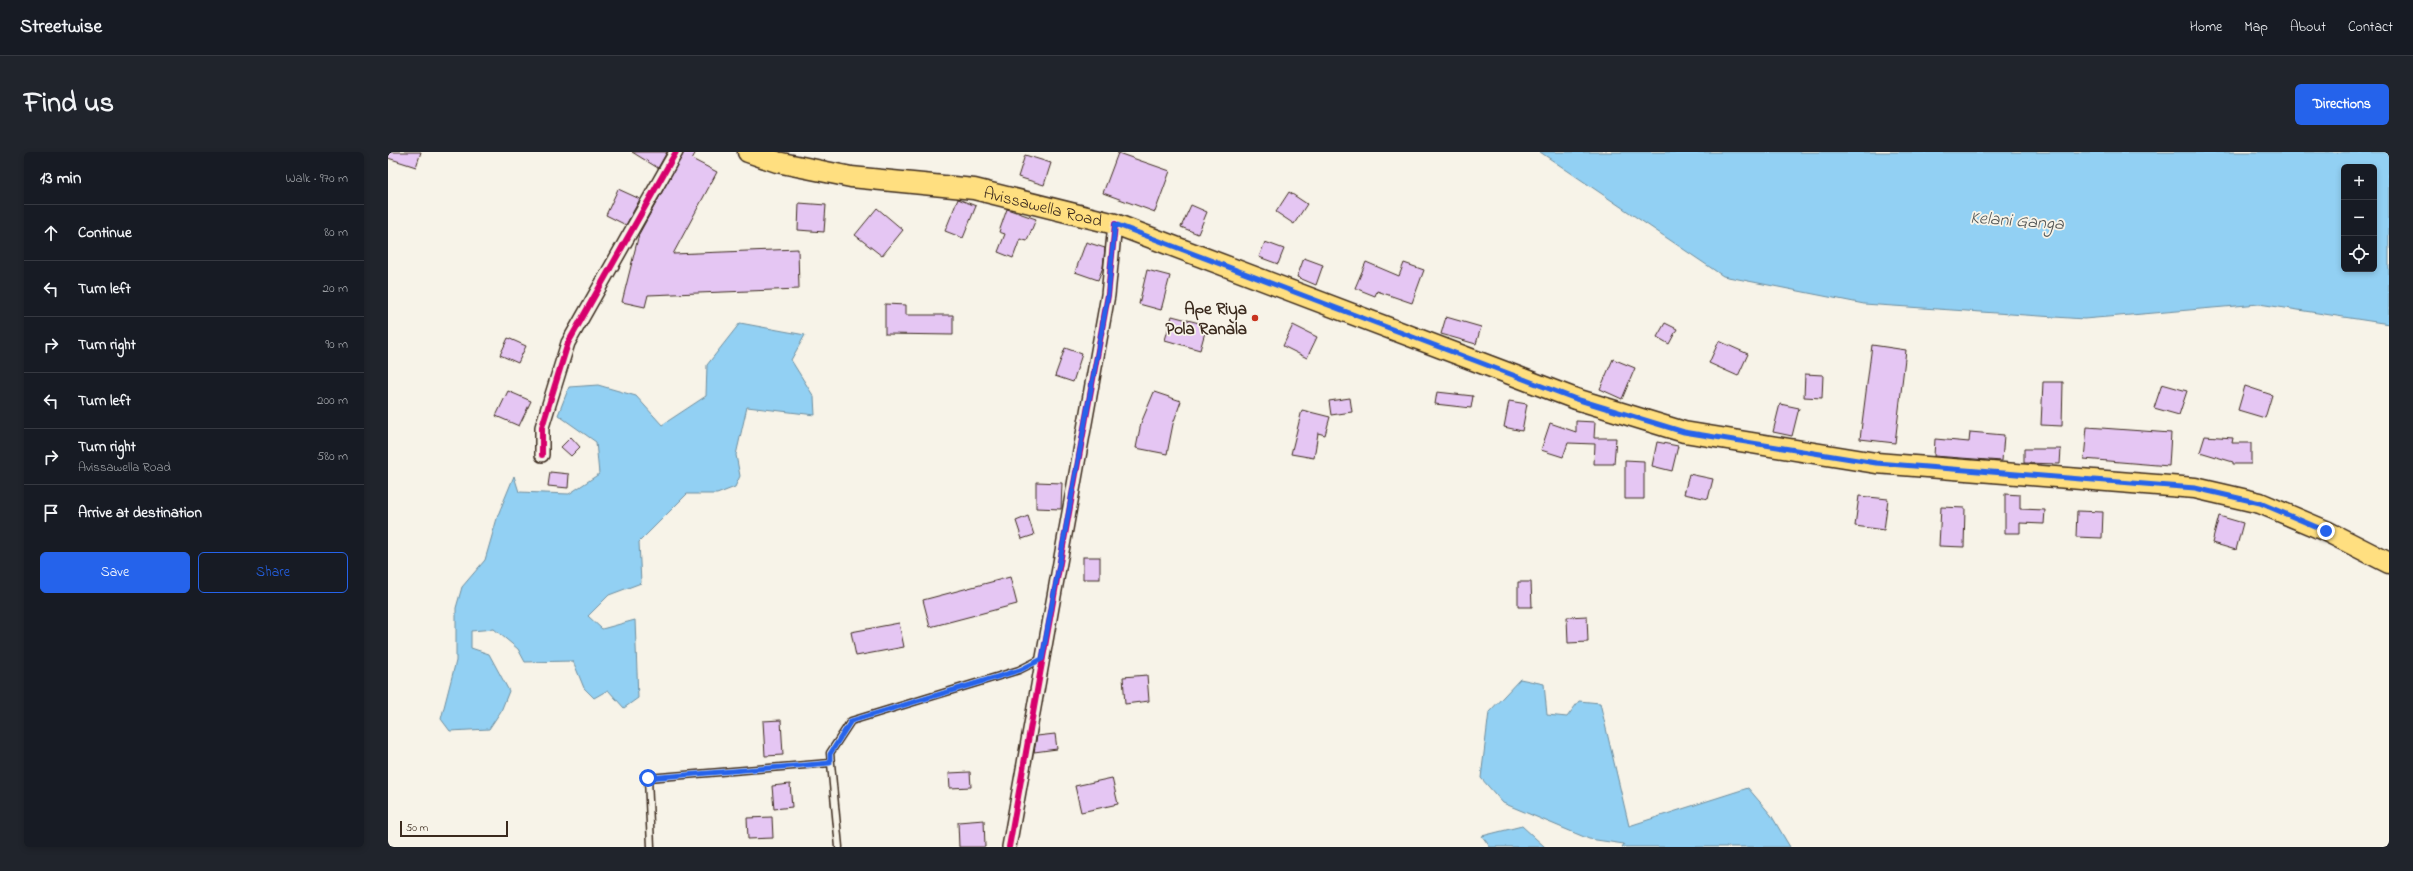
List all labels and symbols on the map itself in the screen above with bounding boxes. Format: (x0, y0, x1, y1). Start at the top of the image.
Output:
street label: Avissawella Road (981, 181, 1105, 234)
water label: Kelani Ganga (1969, 206, 2065, 238)
place label: Ape Riya Pola Ranala (1165, 297, 1247, 342)
marker: Ape Riya Pola Ranala (1250, 313, 1260, 323)
route end (2317, 522, 2335, 540)
route start (639, 769, 657, 787)
scale bar (400, 819, 508, 838)

